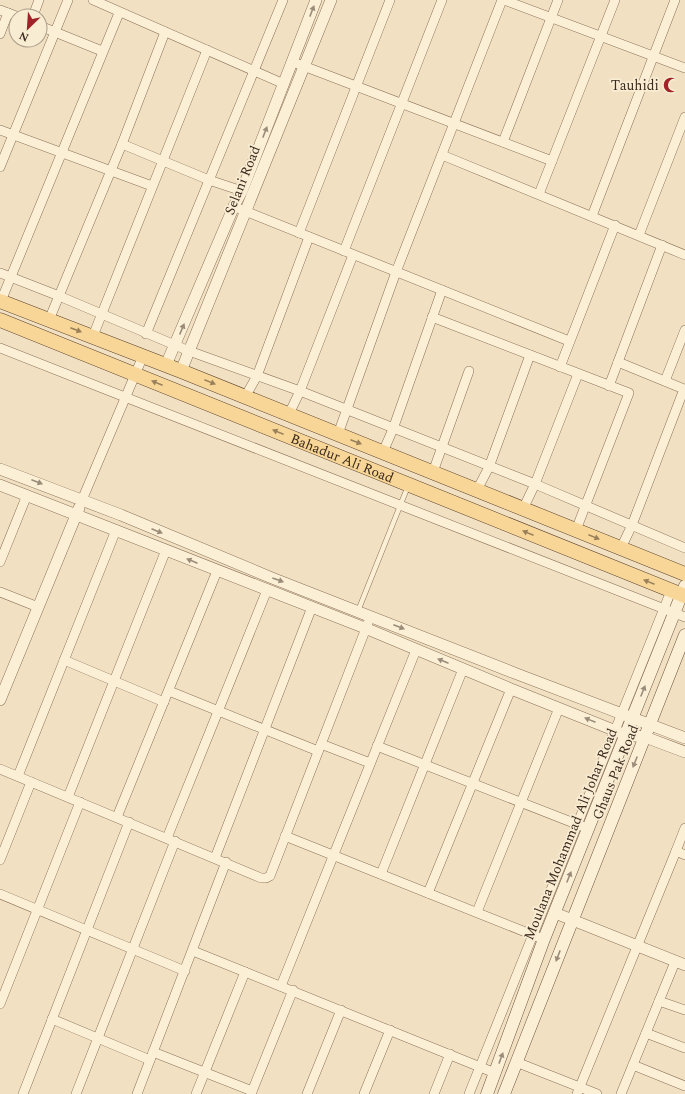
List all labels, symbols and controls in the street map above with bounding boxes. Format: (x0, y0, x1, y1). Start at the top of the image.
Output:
one-way arrow (310, 5, 316, 17)
north arrow (8, 8, 48, 48)
text: N (16, 27, 32, 46)
place label: Tauhidi (611, 75, 659, 96)
mosque icon: Tauhidi (662, 76, 680, 94)
one-way arrow (262, 126, 268, 138)
street label: Selani Road (219, 142, 266, 218)
one-way arrow (179, 324, 185, 335)
one-way arrow (70, 327, 82, 333)
one-way arrow (151, 380, 163, 386)
one-way arrow (204, 380, 216, 386)
street label: Bahadur Ali Road (287, 428, 397, 489)
one-way arrow (272, 429, 283, 435)
one-way arrow (351, 439, 363, 445)
one-way arrow (31, 480, 43, 486)
one-way arrow (152, 528, 164, 534)
one-way arrow (522, 530, 534, 536)
one-way arrow (588, 535, 600, 541)
one-way arrow (186, 557, 198, 563)
one-way arrow (272, 577, 284, 583)
one-way arrow (642, 579, 654, 585)
one-way arrow (393, 624, 405, 630)
one-way arrow (438, 658, 449, 664)
one-way arrow (641, 685, 647, 697)
one-way arrow (583, 717, 595, 723)
street label: Ghaus Pak Road (587, 721, 644, 823)
street label: Moulana Mohammad Ali Johar Road (518, 725, 623, 943)
one-way arrow (632, 757, 638, 769)
one-way arrow (567, 870, 573, 882)
one-way arrow (555, 951, 561, 963)
one-way arrow (498, 1051, 504, 1063)

